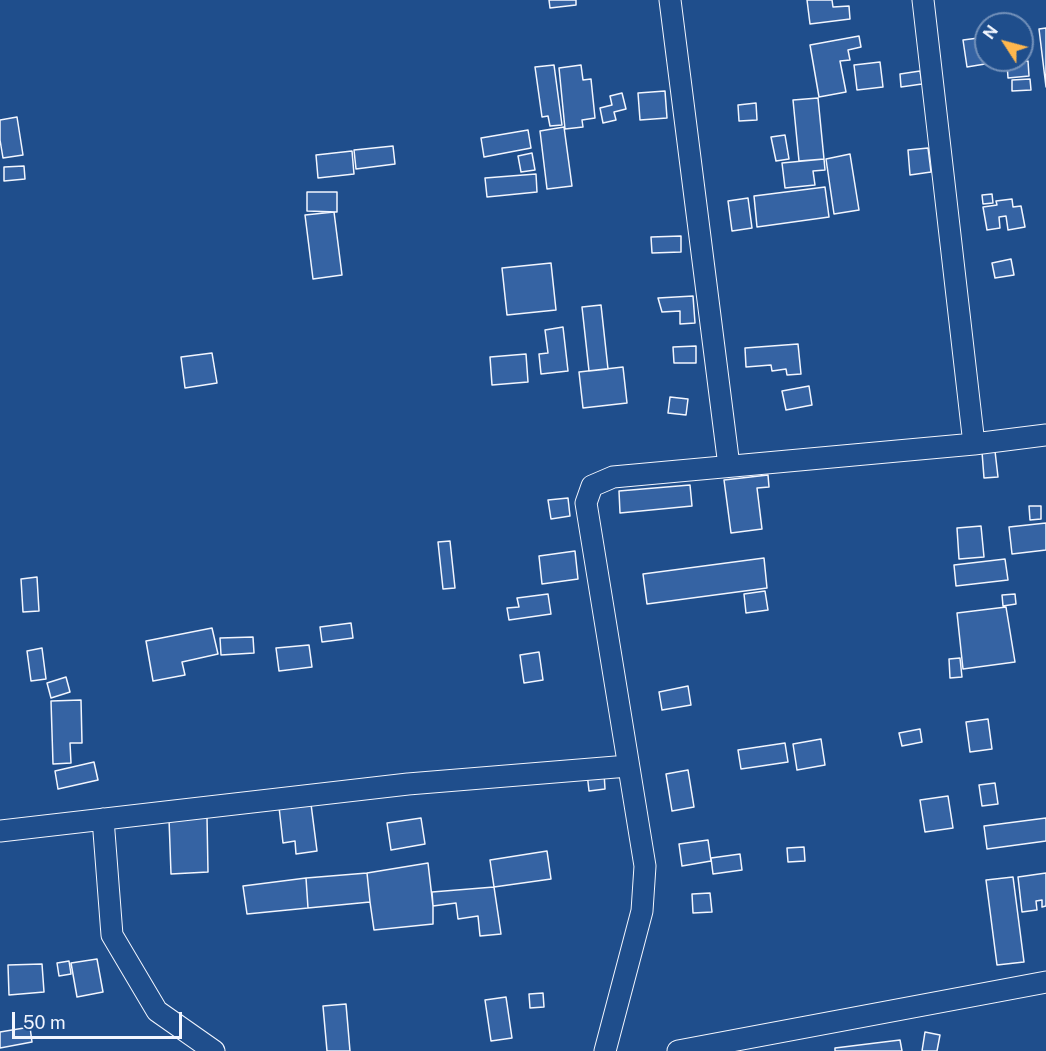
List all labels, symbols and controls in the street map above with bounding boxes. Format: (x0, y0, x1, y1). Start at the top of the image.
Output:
north arrow (974, 12, 1034, 72)
text: N (979, 22, 1002, 43)
scale bar (15, 1000, 184, 1038)
text: 50 m (23, 1012, 66, 1033)

